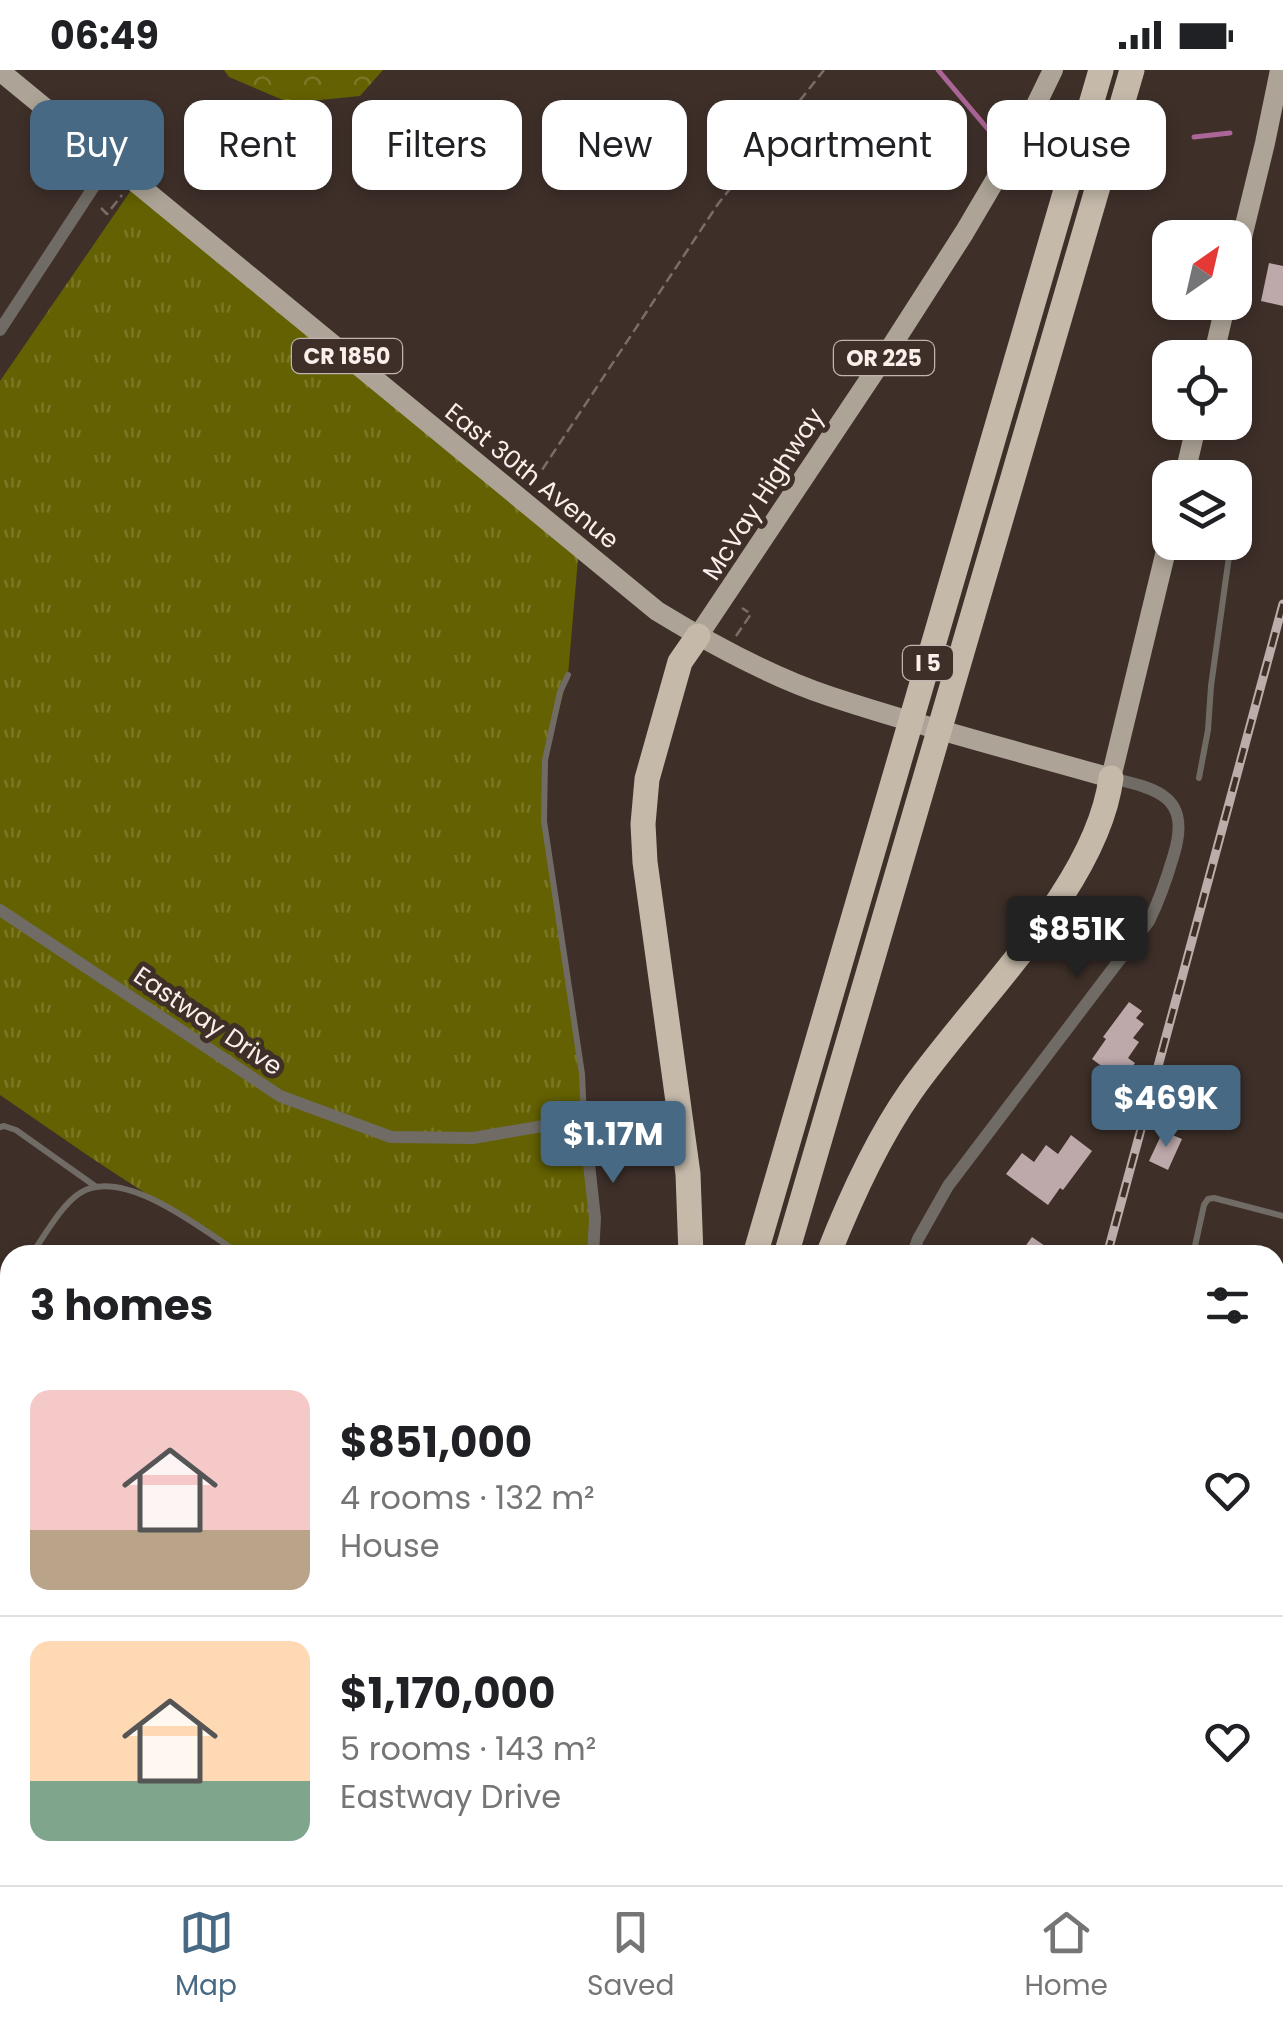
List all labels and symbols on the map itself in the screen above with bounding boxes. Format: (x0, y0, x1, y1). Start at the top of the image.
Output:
north arrow (1152, 220, 1252, 320)
road number: CR 1850 (292, 339, 402, 373)
road number: OR 225 (834, 341, 934, 375)
street label: East 30th Avenue (438, 395, 626, 557)
street label: McVay Highway (694, 401, 832, 587)
road number: I 5 (903, 646, 953, 680)
pin: $851K (1007, 896, 1147, 981)
street label: Eastway Drive (127, 958, 289, 1084)
pin: $469K (1096, 1065, 1236, 1150)
pin: $1.17M (532, 1101, 694, 1186)

